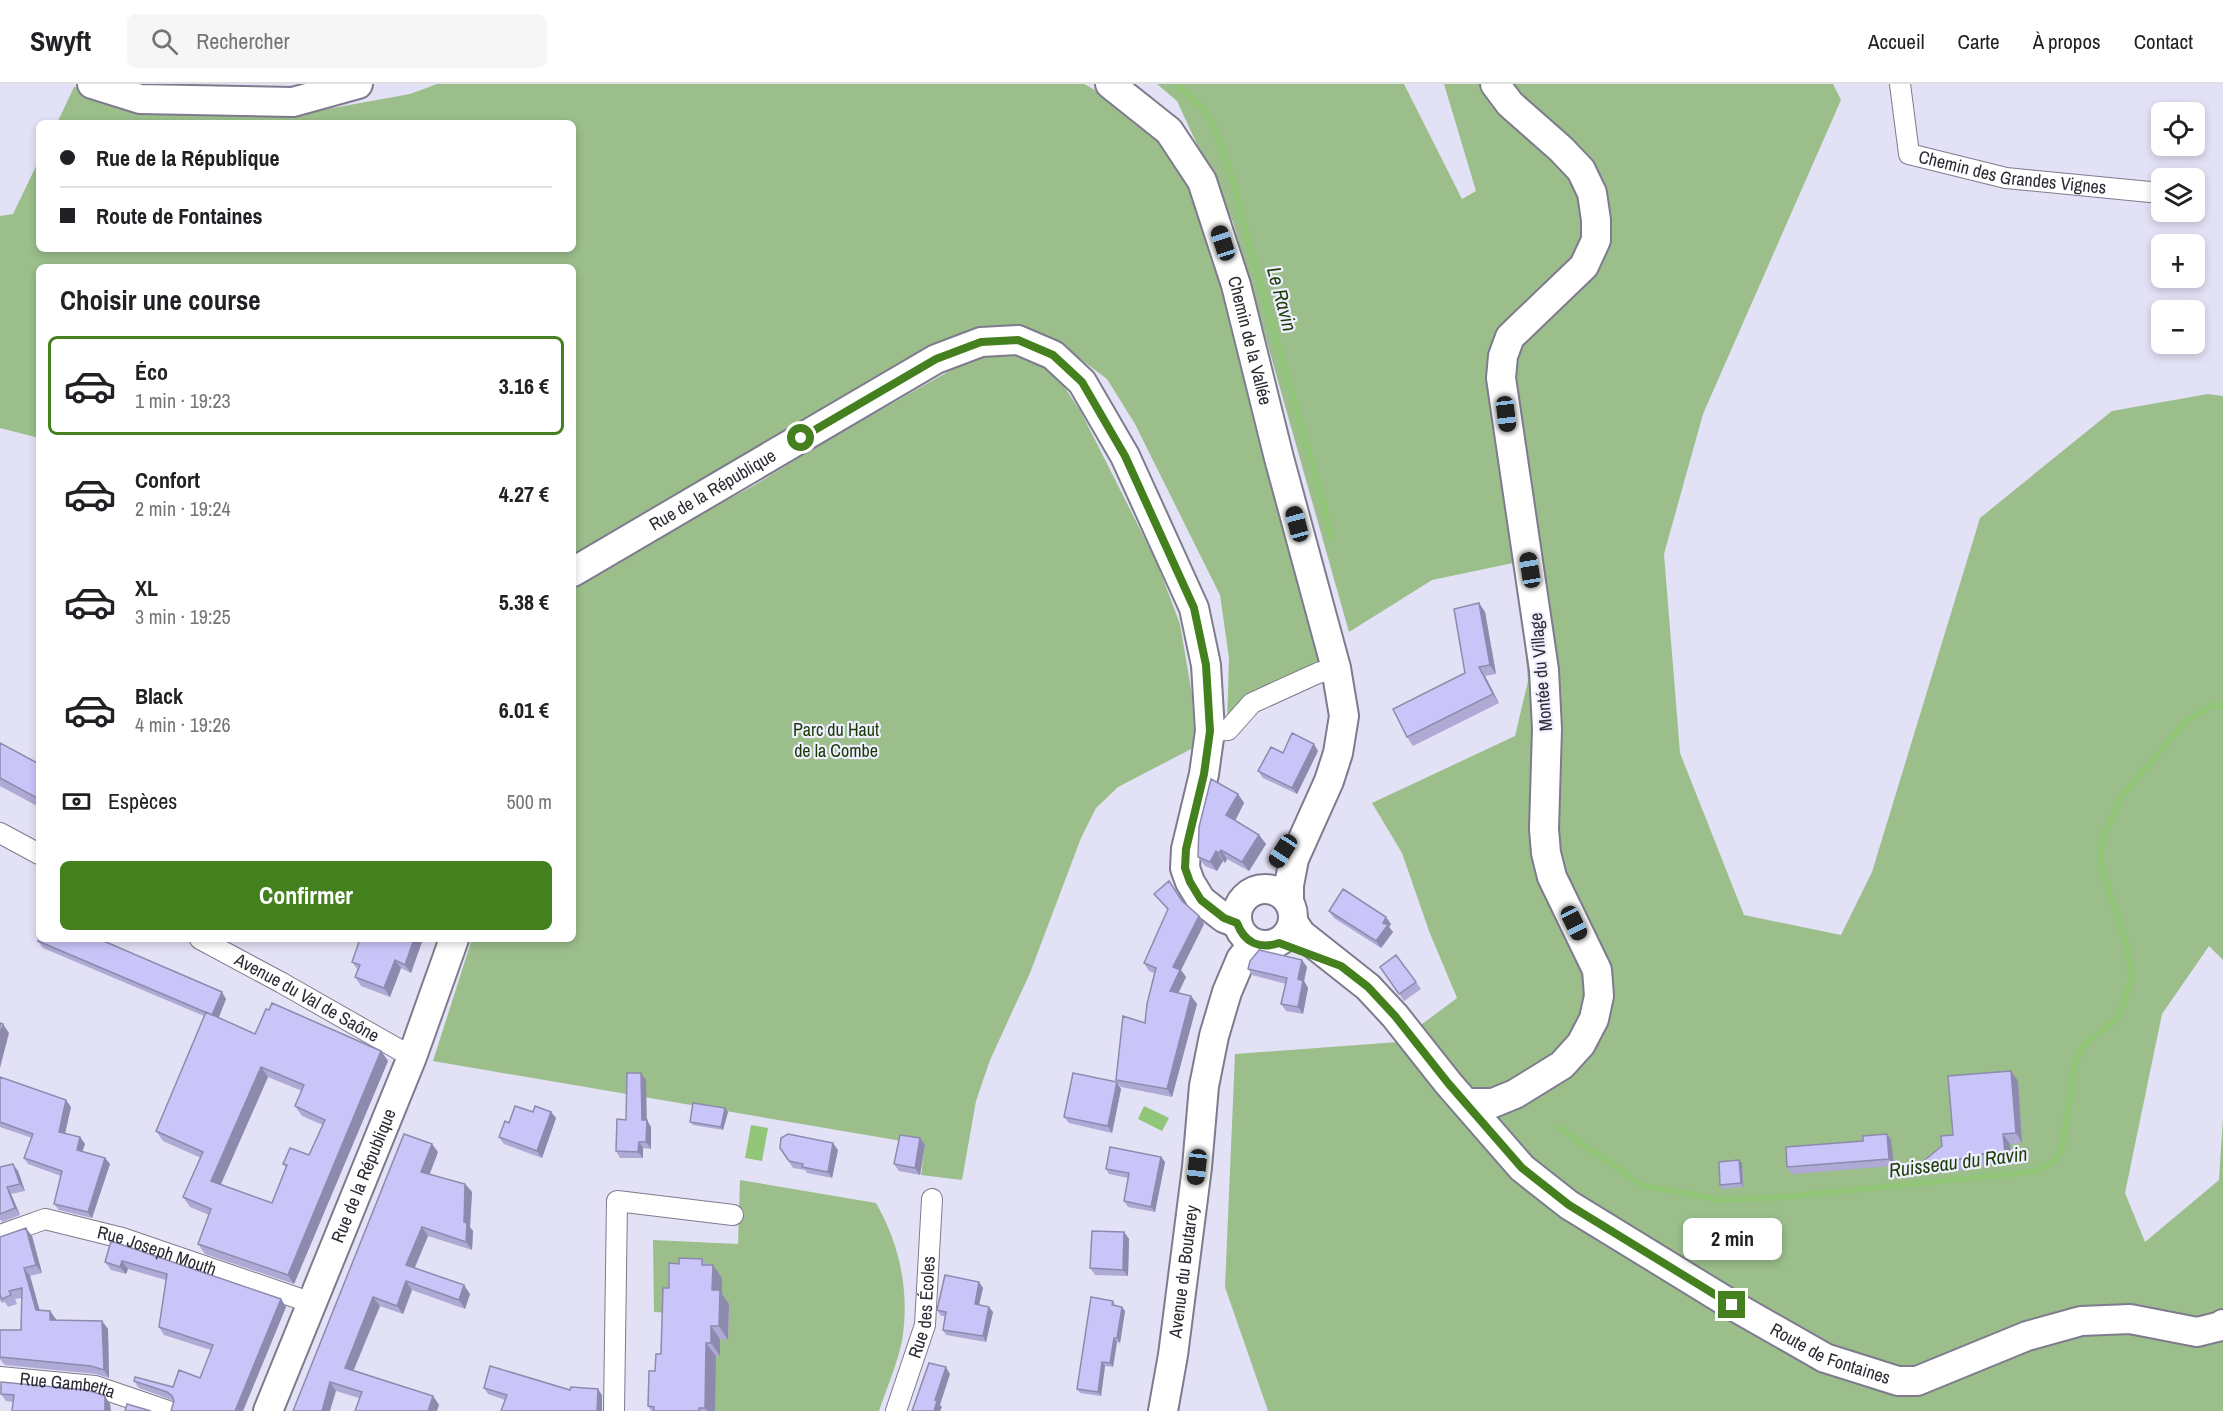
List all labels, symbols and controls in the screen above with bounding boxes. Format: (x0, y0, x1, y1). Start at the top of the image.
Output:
search box (127, 14, 547, 68)
text: Swyft (30, 22, 91, 60)
icon: search (148, 25, 181, 58)
text: Rechercher (196, 26, 290, 56)
text: Accueil (1868, 27, 1925, 56)
text: Carte (1958, 27, 2000, 56)
text: À propos (2033, 27, 2101, 56)
text: Contact (2134, 27, 2193, 56)
map controls (2151, 102, 2205, 354)
button: locate (2151, 102, 2205, 156)
text: Rue de la République (96, 143, 279, 173)
street label: Chemin des Grandes Vignes (1916, 144, 2107, 200)
button: layers (2151, 168, 2205, 222)
text: Route de Fontaines (96, 201, 263, 231)
car (1209, 223, 1237, 263)
button: + (2151, 234, 2205, 288)
water label: Le Ravin (1261, 264, 1304, 334)
street label: Chemin de la Vallée (1222, 273, 1278, 407)
text: Choisir une course (60, 282, 261, 318)
button: − (2151, 300, 2205, 354)
text: Éco (135, 357, 168, 387)
icon: car (63, 359, 117, 413)
text: 3.16 € (499, 371, 549, 401)
text: 1 min · 19:23 (135, 387, 231, 414)
car (1495, 395, 1517, 433)
route start (787, 424, 814, 451)
street label: Rue de la République (645, 443, 780, 537)
text: Confort (135, 465, 200, 495)
icon: car (63, 467, 117, 521)
text: 4.27 € (499, 479, 549, 509)
text: 2 min · 19:24 (135, 495, 231, 522)
car (1284, 504, 1310, 544)
car (1518, 551, 1542, 589)
text: XL (135, 573, 158, 603)
icon: car (63, 575, 117, 629)
text: 5.38 € (499, 587, 549, 617)
text: 3 min · 19:25 (135, 603, 231, 630)
street label: Montée du Village (1523, 612, 1558, 732)
text: Black (135, 681, 183, 711)
icon: car (63, 683, 117, 737)
text: 6.01 € (499, 695, 549, 725)
text: 4 min · 19:26 (135, 711, 231, 738)
park label: Parc du Haut de la Combe (793, 717, 879, 763)
icon: cash (60, 785, 93, 818)
text: Espèces (108, 786, 177, 816)
text: 500 m (506, 788, 552, 815)
car (1266, 831, 1300, 871)
button: Confirmer (60, 861, 552, 930)
car (1558, 903, 1590, 943)
street label: Avenue du Val de Saône (229, 946, 384, 1048)
street label: Rue de la République (325, 1105, 402, 1246)
water label: Ruisseau du Ravin (1887, 1140, 2029, 1183)
car (1186, 1148, 1208, 1186)
street label: Avenue du Boutarey (1162, 1203, 1204, 1340)
callout: 2 min (1682, 1218, 1782, 1260)
street label: Rue Joseph Mouth (95, 1219, 220, 1281)
text: 2 min (1711, 1225, 1754, 1252)
street label: Rue des Écoles (902, 1255, 941, 1362)
route end (1718, 1291, 1745, 1318)
street label: Route de Fontaines (1766, 1316, 1894, 1390)
street label: Rue Gambetta (19, 1366, 119, 1404)

